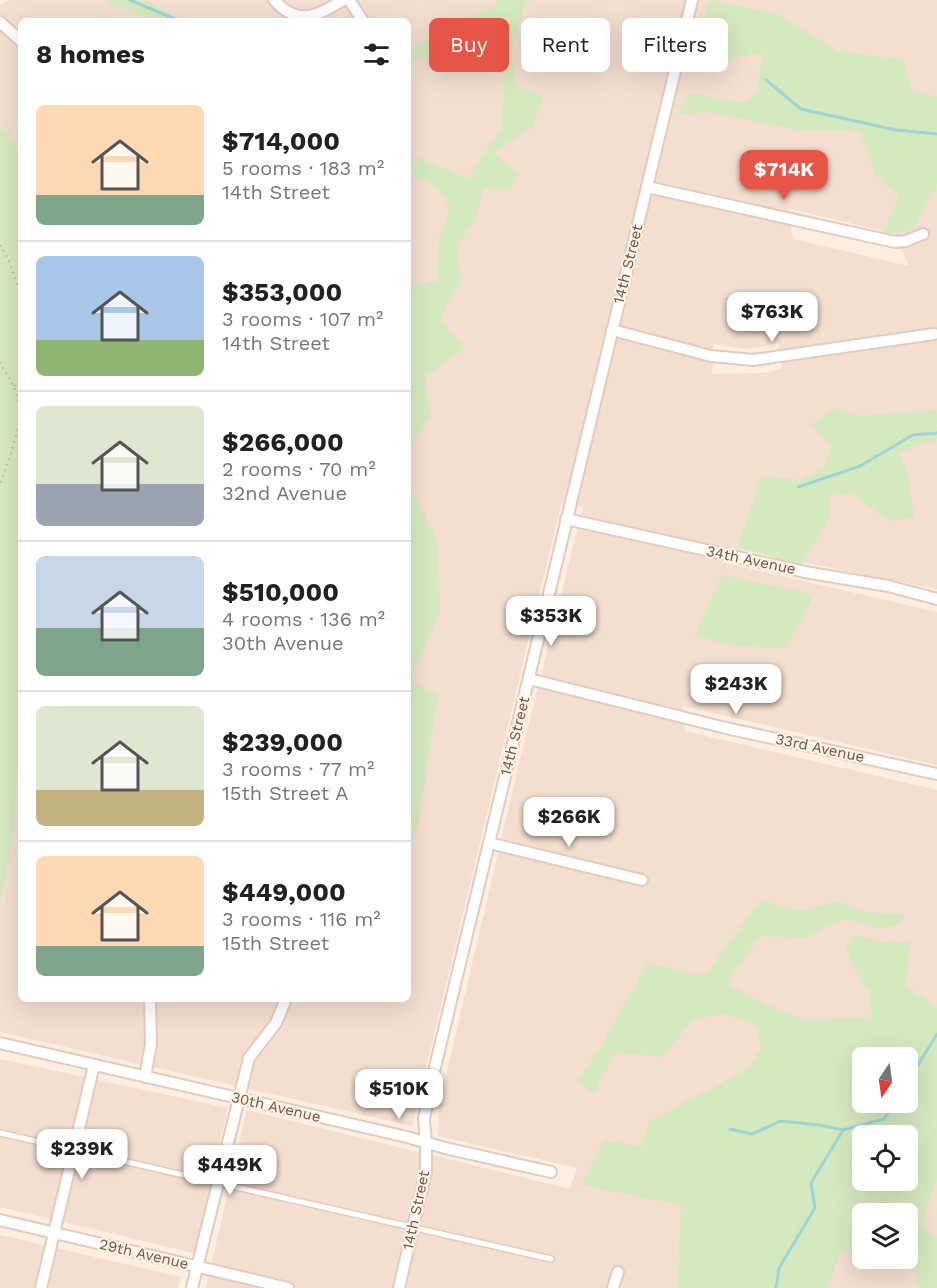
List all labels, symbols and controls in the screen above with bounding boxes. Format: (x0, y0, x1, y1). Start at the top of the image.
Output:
chip: Buy (429, 18, 509, 72)
chip: Rent (521, 18, 610, 72)
chip: Filters (622, 18, 728, 72)
icon: filters (360, 38, 393, 71)
text: 8 homes (36, 39, 145, 69)
text: $714,000 (222, 126, 340, 156)
icon: home (84, 129, 156, 201)
pin: $714K (742, 150, 826, 201)
text: 5 rooms · 183 m² (222, 156, 384, 180)
text: $714K (754, 157, 814, 181)
text: 14th Street (222, 180, 330, 204)
street label: 14th Street (609, 222, 647, 305)
text: $353,000 (222, 277, 342, 307)
icon: home (84, 280, 156, 352)
pin: $763K (730, 292, 814, 343)
text: $763K (741, 299, 803, 323)
text: 3 rooms · 107 m² (222, 307, 383, 331)
text: 14th Street (222, 331, 330, 355)
text: $266,000 (222, 427, 344, 457)
icon: home (84, 430, 156, 502)
text: 2 rooms · 70 m² (222, 457, 376, 481)
text: 32nd Avenue (222, 481, 347, 505)
street label: 34th Avenue (705, 542, 797, 578)
text: $510,000 (222, 577, 339, 607)
icon: home (84, 580, 156, 652)
pin: $353K (509, 596, 593, 647)
text: $353K (520, 603, 582, 627)
text: 4 rooms · 136 m² (222, 607, 385, 631)
text: 30th Avenue (222, 631, 344, 655)
pin: $243K (694, 664, 778, 715)
text: $243K (704, 671, 768, 695)
street label: 14th Street (496, 694, 534, 777)
text: $239,000 (222, 727, 343, 757)
icon: home (84, 730, 156, 802)
street label: 33rd Avenue (774, 730, 866, 766)
text: 3 rooms · 77 m² (222, 757, 374, 781)
text: 15th Street A (222, 781, 348, 805)
pin: $266K (527, 797, 611, 848)
text: $266K (537, 804, 601, 828)
text: $449,000 (222, 877, 346, 907)
icon: home (84, 880, 156, 952)
text: 3 rooms · 116 m² (222, 907, 381, 931)
text: 15th Street (222, 931, 329, 955)
north arrow (852, 1047, 918, 1113)
map controls (852, 1047, 918, 1269)
pin: $510K (357, 1069, 441, 1120)
text: $510K (369, 1076, 429, 1100)
street label: 30th Avenue (230, 1088, 322, 1126)
button: locate (852, 1125, 918, 1191)
pin: $239K (40, 1129, 124, 1180)
text: $239K (51, 1136, 113, 1160)
pin: $449K (188, 1145, 272, 1196)
text: $449K (198, 1152, 262, 1176)
street label: 14th Street (399, 1168, 433, 1251)
button: layers (852, 1203, 918, 1269)
street label: 29th Avenue (98, 1235, 190, 1273)

